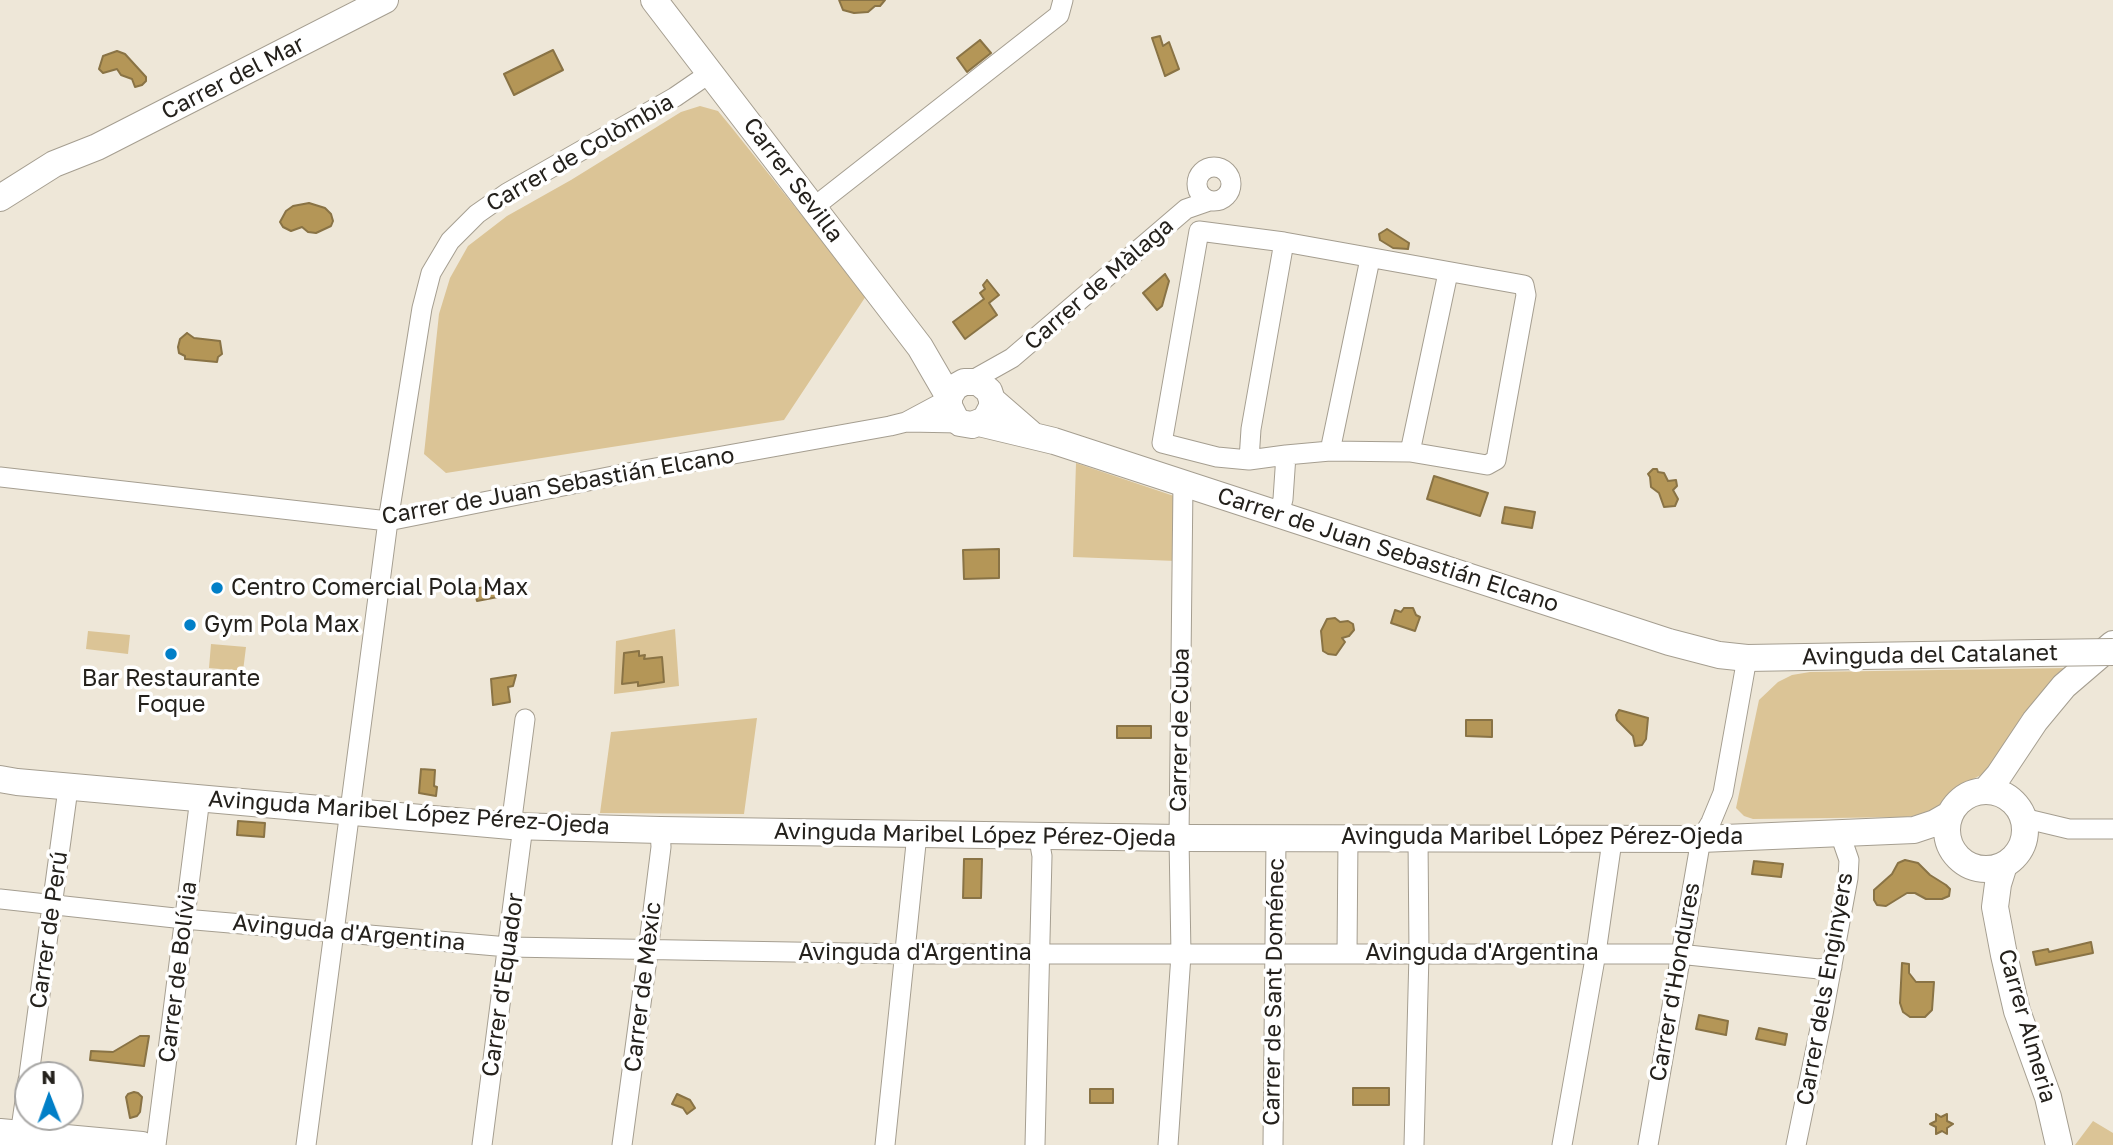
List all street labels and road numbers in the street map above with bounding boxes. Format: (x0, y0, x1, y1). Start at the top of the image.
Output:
street label: Carrer del Mar (157, 30, 309, 126)
street label: Carrer de Colòmbia (481, 88, 679, 218)
street label: Carrer Sevilla (737, 112, 849, 248)
street label: Carrer de Màlaga (1019, 212, 1179, 356)
street label: Carrer de Juan Sebastián Elcano (380, 441, 736, 531)
street label: Carrer de Juan Sebastián Elcano (1214, 482, 1562, 618)
street label: Avinguda del Catalanet (1802, 639, 2058, 671)
street label: Carrer de Cuba (1165, 648, 1195, 812)
street label: Avinguda Maribel López Pérez-Ojeda (207, 785, 611, 841)
street label: Avinguda Maribel López Pérez-Ojeda (774, 818, 1176, 852)
street label: Avinguda Maribel López Pérez-Ojeda (1341, 823, 1743, 851)
street label: Carrer de Perú (24, 850, 74, 1010)
street label: Carrer de Sant Doménec (1258, 858, 1290, 1126)
street label: Carrer dels Enginyers (1791, 870, 1859, 1108)
street label: Carrer de Bolívia (153, 880, 203, 1064)
street label: Carrer d'Hondures (1644, 880, 1706, 1084)
street label: Carrer d'Equador (476, 891, 530, 1079)
street label: Carrer de Mèxic (619, 900, 667, 1074)
street label: Avinguda d'Argentina (231, 909, 467, 957)
street label: Avinguda d'Argentina (798, 939, 1032, 967)
street label: Avinguda d'Argentina (1365, 939, 1599, 967)
street label: Carrer Almeria (1992, 946, 2062, 1106)

